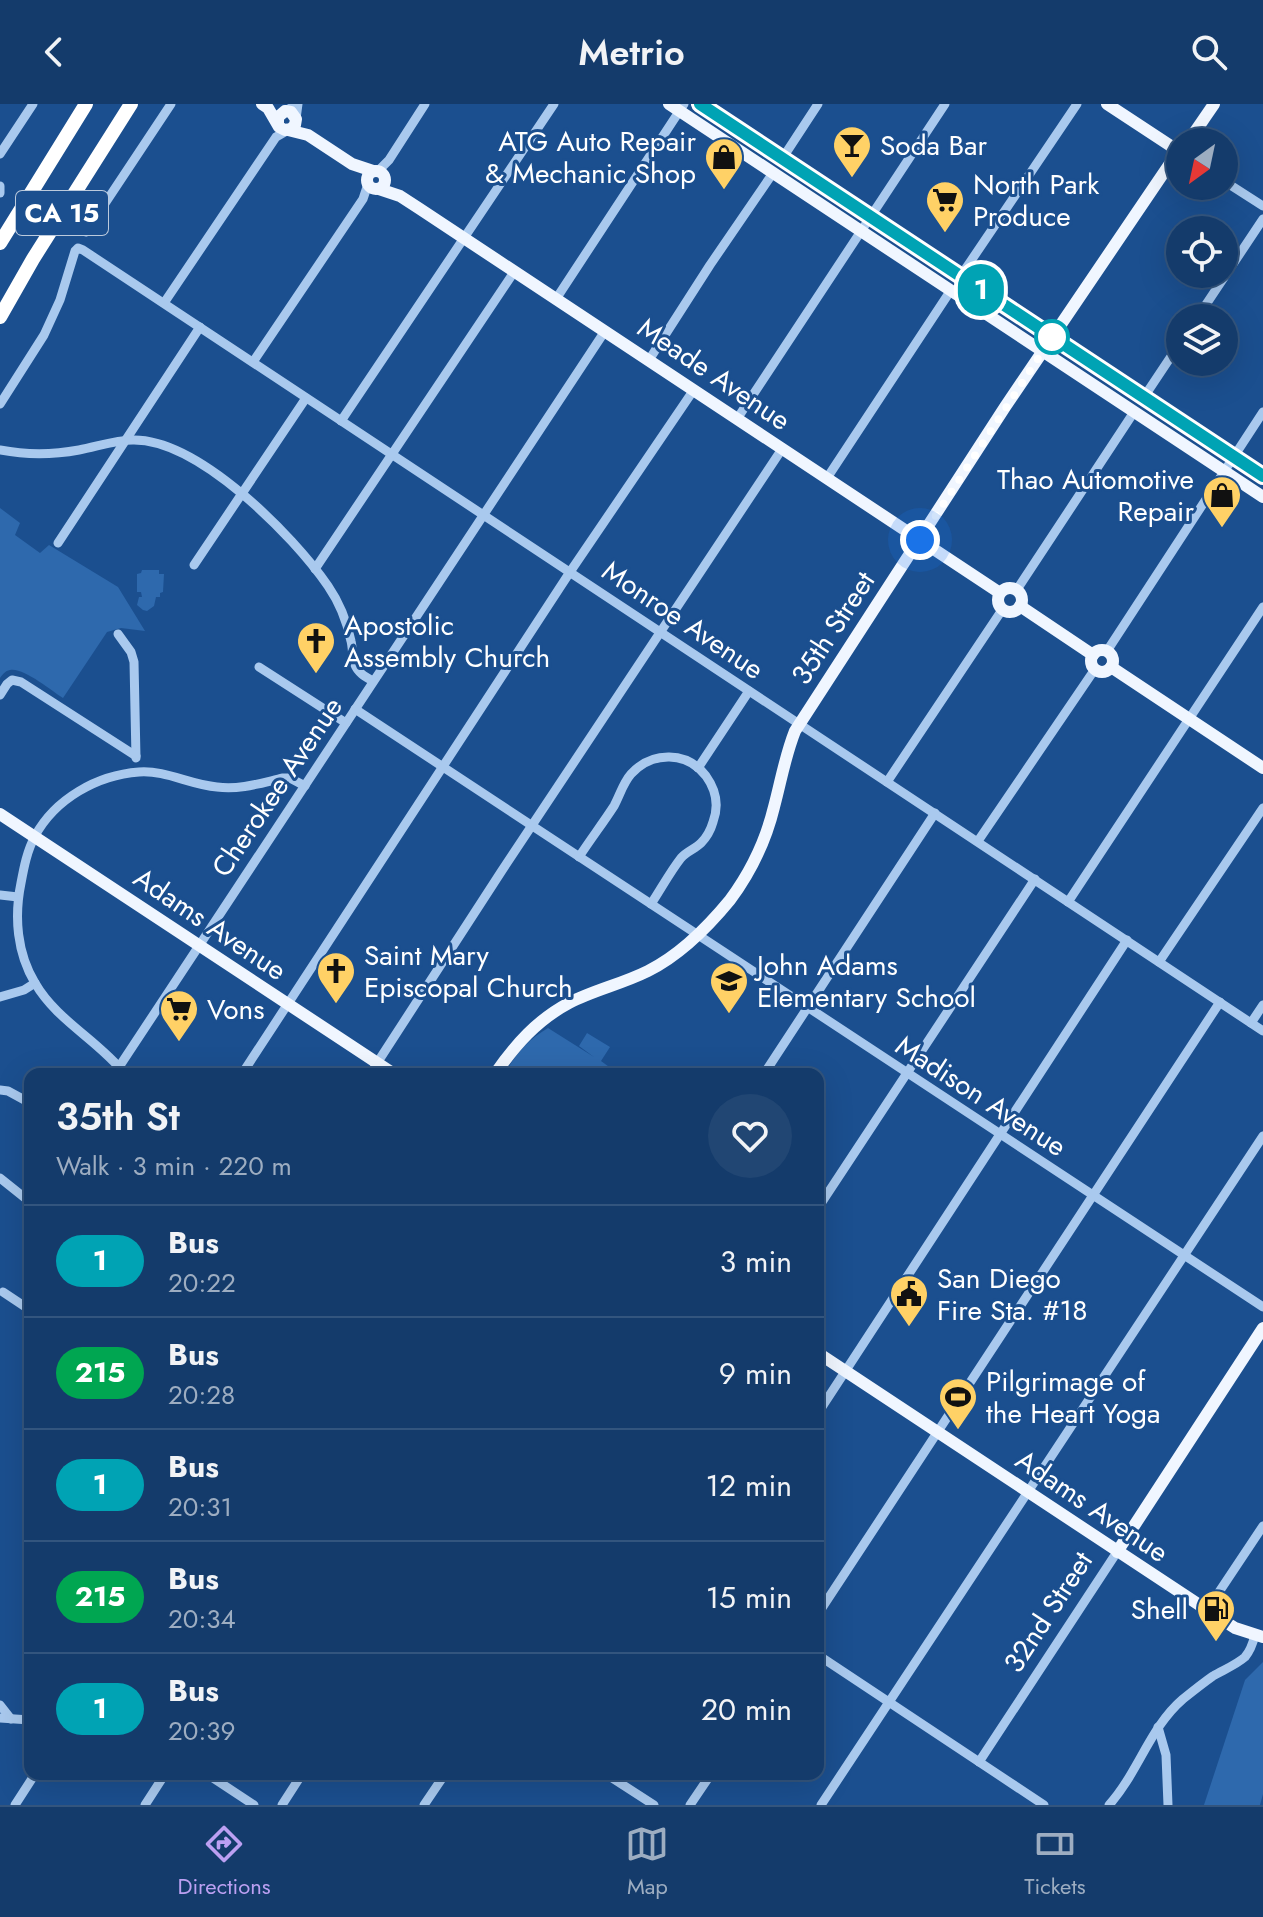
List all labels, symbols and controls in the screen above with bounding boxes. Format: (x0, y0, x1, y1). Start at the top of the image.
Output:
text: Metrio (578, 26, 685, 78)
icon: back (32, 30, 76, 74)
icon: search (1187, 30, 1231, 74)
place label: ATG Auto Repair & Mechanic Shop (485, 121, 696, 194)
bar icon: Soda Bar (831, 124, 873, 179)
place label: Soda Bar (880, 125, 988, 166)
north arrow (1166, 128, 1238, 200)
map controls (1166, 128, 1238, 376)
shop icon: ATG Auto Repair & Mechanic Shop (703, 136, 745, 191)
place label: North Park Produce (973, 164, 1100, 237)
supermarket icon: North Park Produce (924, 179, 966, 234)
road number: CA 15 (16, 191, 108, 235)
button: locate (1166, 216, 1238, 288)
line badge: 1 (955, 264, 1007, 316)
text: 1 (974, 269, 988, 310)
button: layers (1166, 304, 1238, 376)
street label: Meade Avenue (629, 308, 799, 440)
unlabelled marker (1035, 320, 1069, 354)
place label: Thao Automotive Repair (997, 459, 1194, 532)
shop icon: Thao Automotive Repair (1201, 474, 1243, 529)
your location (900, 520, 940, 560)
street label: Monroe Avenue (594, 551, 772, 689)
street label: 35th Street (781, 563, 885, 693)
place label: Apostolic Assembly Church (344, 605, 550, 678)
church icon: Apostolic Assembly Church (295, 620, 337, 675)
street label: Cherokee Avenue (202, 689, 352, 885)
street label: Adams Avenue (125, 858, 295, 990)
place label: Saint Mary Episcopal Church (364, 935, 573, 1008)
place label: John Adams Elementary School (753, 945, 976, 1018)
church icon: Saint Mary Episcopal Church (315, 950, 357, 1005)
school or university icon: John Adams Elementary School (708, 960, 750, 1015)
supermarket icon: Vons (158, 988, 200, 1043)
place label: Vons (207, 989, 265, 1030)
street label: Madison Avenue (888, 1025, 1074, 1167)
text: 35th St (56, 1089, 180, 1144)
button: heart (708, 1094, 792, 1178)
text: Walk · 3 min · 220 m (56, 1147, 292, 1185)
text: Bus (168, 1221, 219, 1264)
text: 1 (93, 1240, 107, 1281)
text: 3 min (720, 1240, 792, 1283)
place label: San Diego Fire Sta. #18 (937, 1258, 1087, 1331)
text: 20:22 (168, 1264, 236, 1302)
public building icon: San Diego Fire Sta. #18 (888, 1273, 930, 1328)
text: Bus (168, 1333, 219, 1376)
text: 215 (75, 1352, 125, 1393)
text: 9 min (719, 1352, 792, 1395)
place label: Pilgrimage of the Heart Yoga (986, 1361, 1161, 1434)
text: 20:28 (168, 1376, 235, 1414)
sports icon: Pilgrimage of the Heart Yoga (937, 1376, 979, 1431)
street label: Adams Avenue (1007, 1440, 1177, 1572)
text: Bus (168, 1445, 219, 1488)
text: 1 (93, 1464, 107, 1505)
text: 12 min (705, 1464, 792, 1507)
text: 20:31 (168, 1488, 232, 1526)
street label: 32nd Street (993, 1543, 1103, 1681)
text: Bus (168, 1557, 219, 1600)
text: 215 (75, 1576, 125, 1617)
text: 15 min (706, 1576, 792, 1619)
fuel station icon: Shell (1195, 1588, 1237, 1643)
place label: Shell (1131, 1589, 1188, 1630)
text: 20:34 (168, 1600, 236, 1638)
text: Bus (168, 1669, 219, 1712)
text: 1 (93, 1688, 107, 1729)
text: 20 min (701, 1688, 792, 1731)
text: 20:39 (168, 1712, 235, 1750)
tab: Directions (177, 1822, 271, 1902)
tab: Map (625, 1822, 669, 1902)
tab: Tickets (1024, 1822, 1086, 1902)

